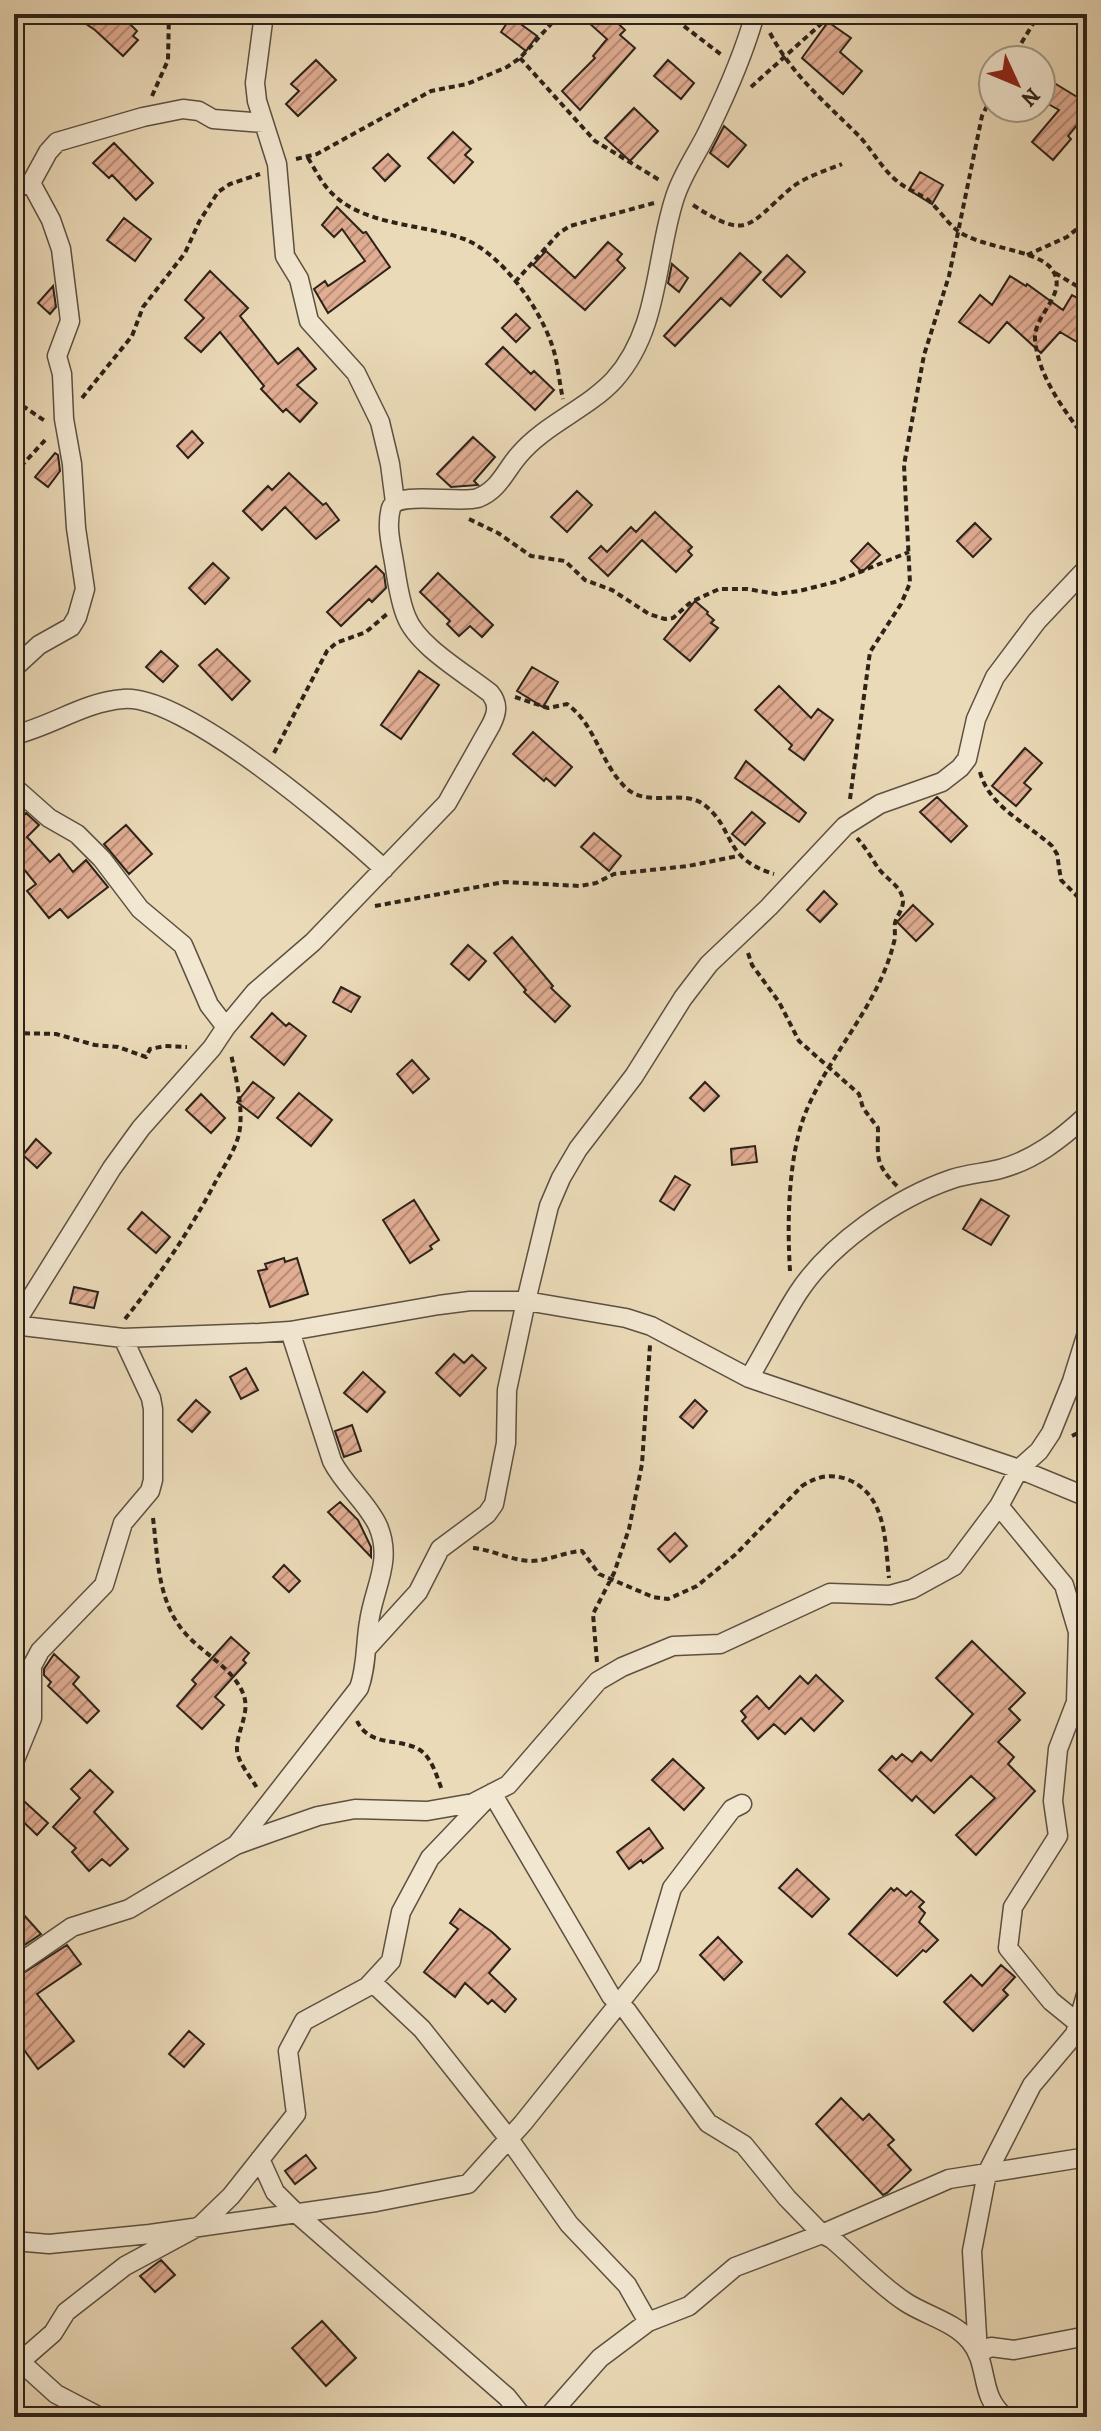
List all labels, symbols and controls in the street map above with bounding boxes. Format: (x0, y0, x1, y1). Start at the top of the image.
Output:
north arrow (977, 44, 1057, 124)
text: N (1014, 81, 1047, 113)

